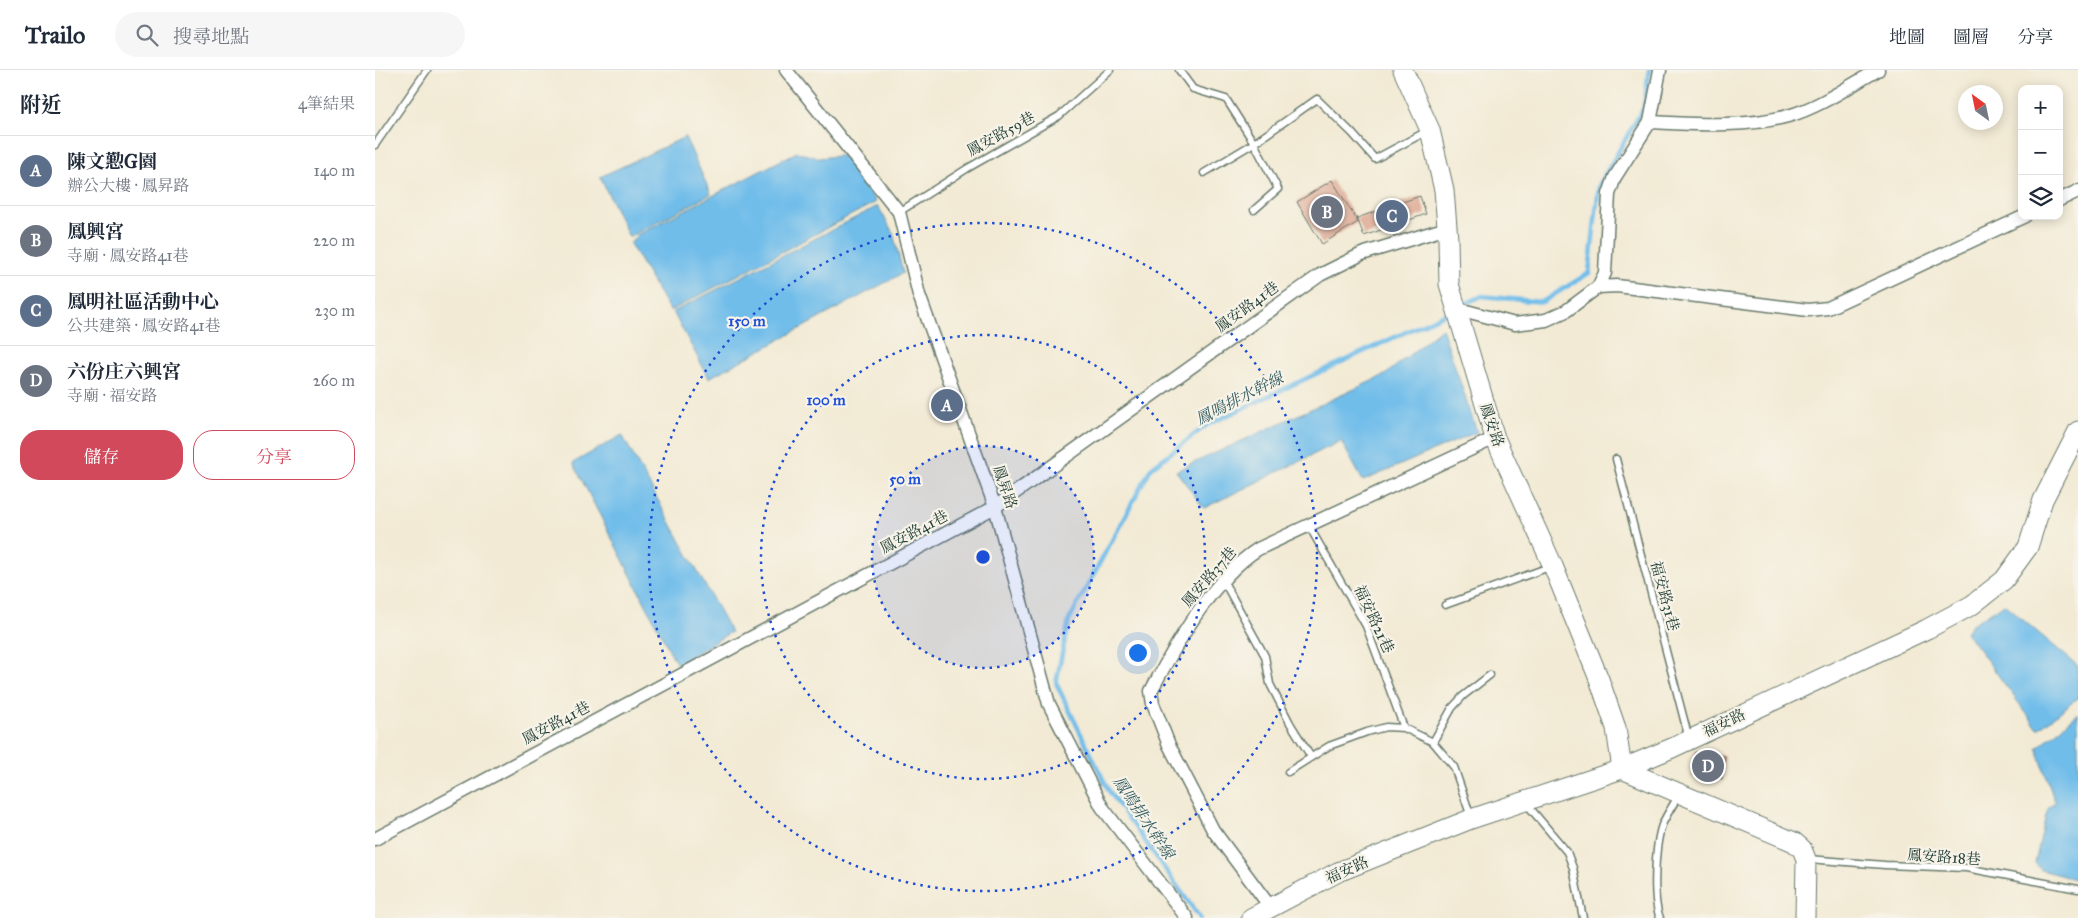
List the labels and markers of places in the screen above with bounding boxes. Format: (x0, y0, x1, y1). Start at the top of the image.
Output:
pin: B (1311, 193, 1343, 231)
pin: C (1376, 197, 1408, 235)
pin: A (931, 386, 963, 424)
centre of rings (974, 548, 992, 566)
pin: D (1692, 747, 1724, 785)

